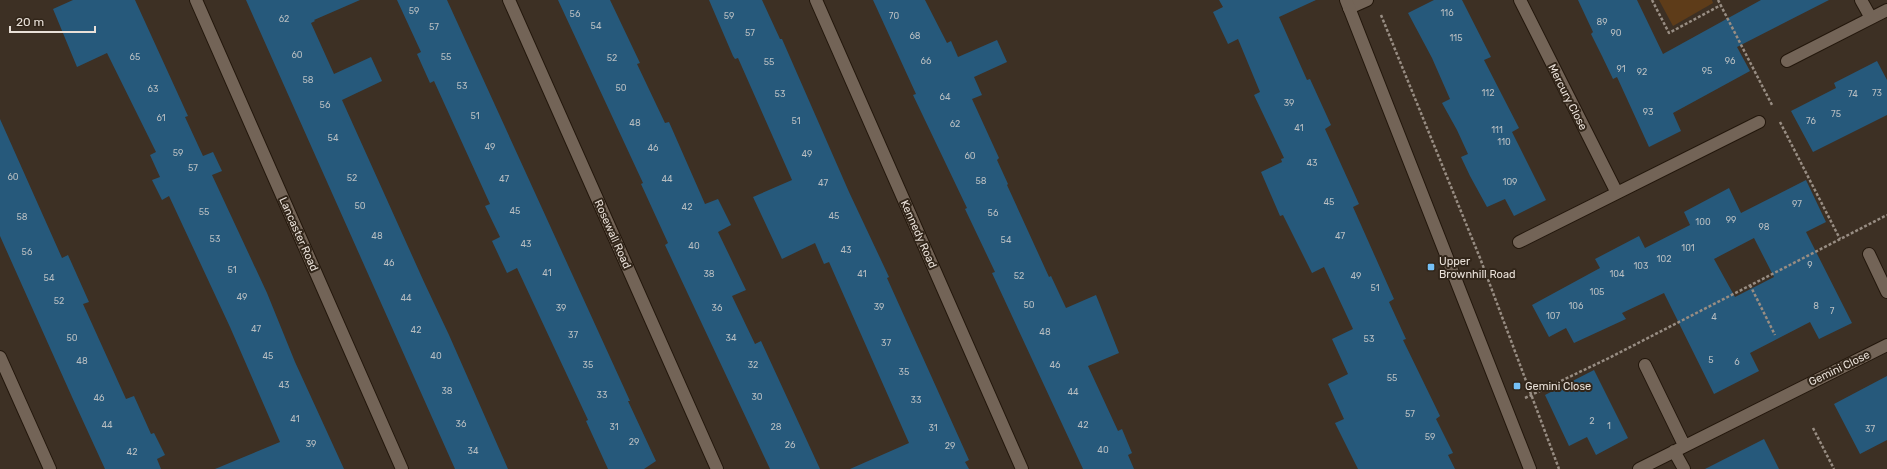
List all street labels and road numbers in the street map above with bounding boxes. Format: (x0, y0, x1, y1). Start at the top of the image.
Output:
street label: Mercury Close (1545, 62, 1590, 132)
street label: Lancaster Road (276, 195, 321, 273)
street label: Rosewall Road (592, 198, 634, 271)
street label: Kennedy Road (898, 198, 939, 270)
street label: Gemini Close (1807, 348, 1872, 389)

